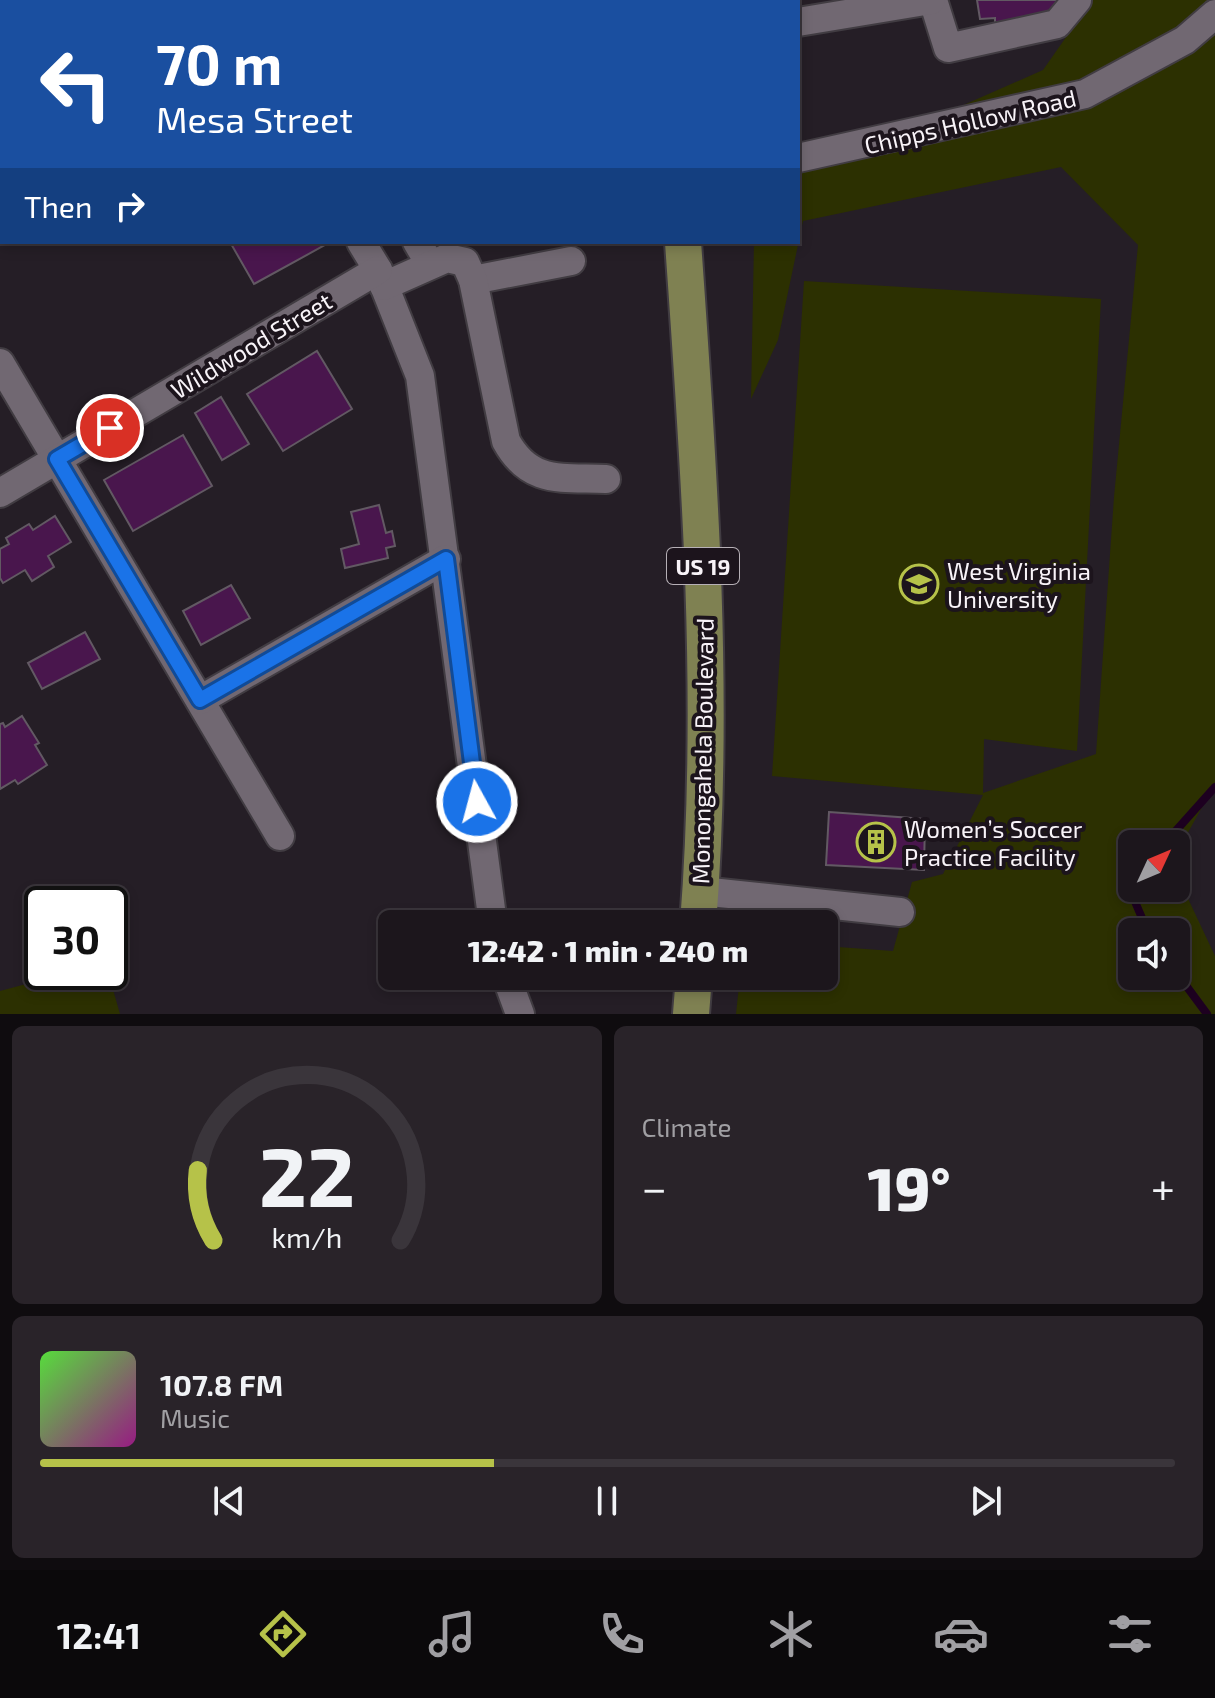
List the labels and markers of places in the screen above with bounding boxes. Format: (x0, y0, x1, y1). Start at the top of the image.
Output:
pin (76, 394, 144, 462)
place label: West Virginia University (947, 556, 1091, 613)
school or university icon: West Virginia University (898, 563, 940, 605)
place label: Women’s Soccer Practice Facility (904, 814, 1083, 871)
building icon: Women’s Soccer Practice Facility (855, 821, 897, 863)

